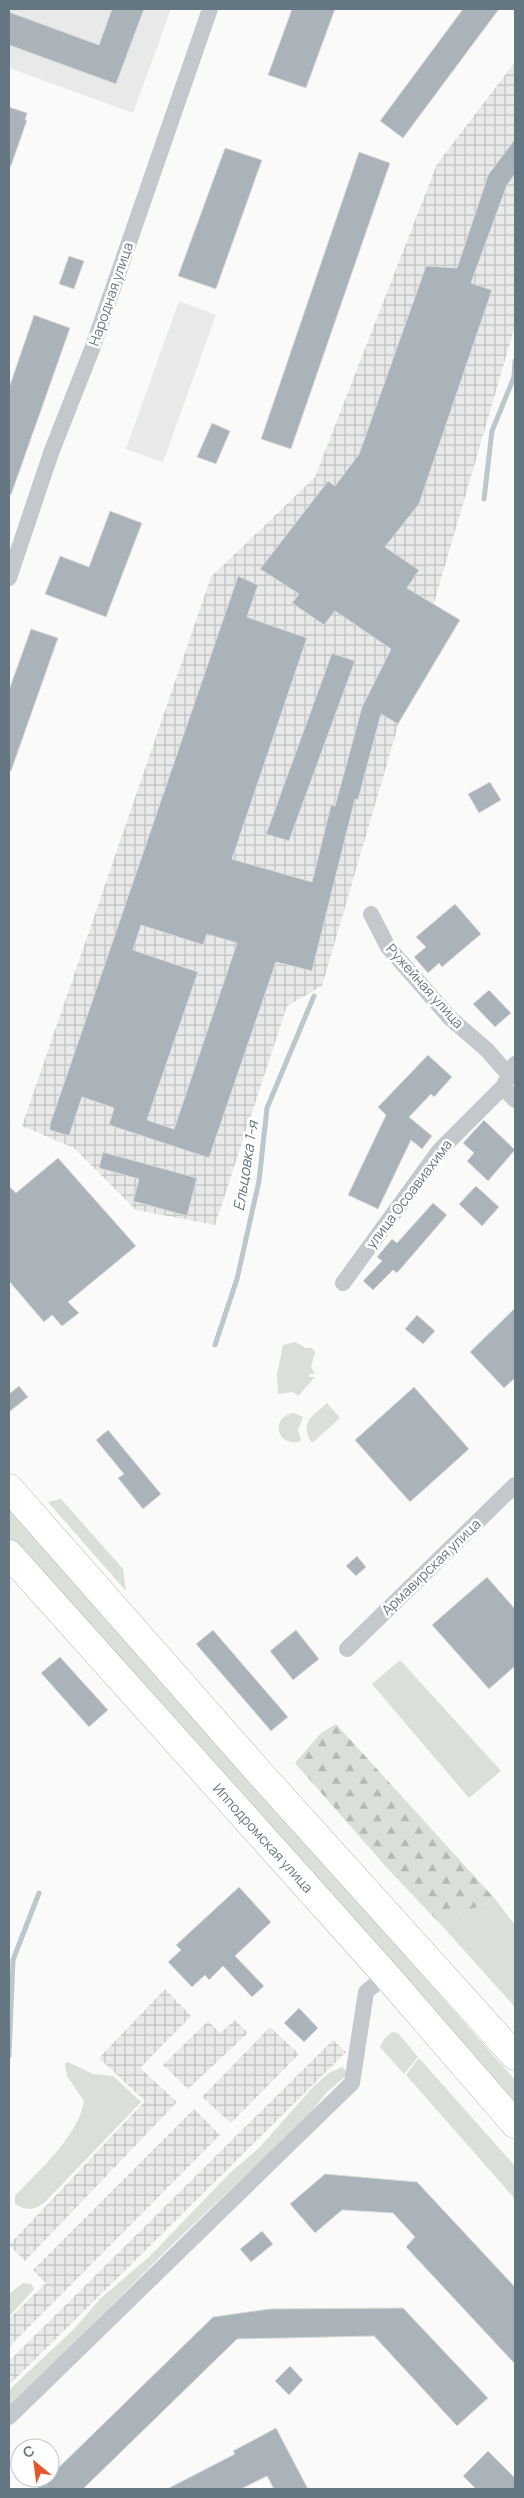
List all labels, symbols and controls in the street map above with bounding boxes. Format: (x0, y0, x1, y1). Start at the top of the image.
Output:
street label: Народная улица (84, 239, 137, 348)
street label: Ружейная улица (382, 939, 468, 1032)
water label: Ельцовка 1-я (228, 1118, 263, 1212)
street label: улица Осоавиахима (361, 1135, 456, 1252)
street label: Армавирская улица (377, 1514, 484, 1619)
street label: Ипподромская улица (209, 1779, 318, 1896)
north arrow (10, 2438, 60, 2488)
text: С (19, 2440, 38, 2462)

